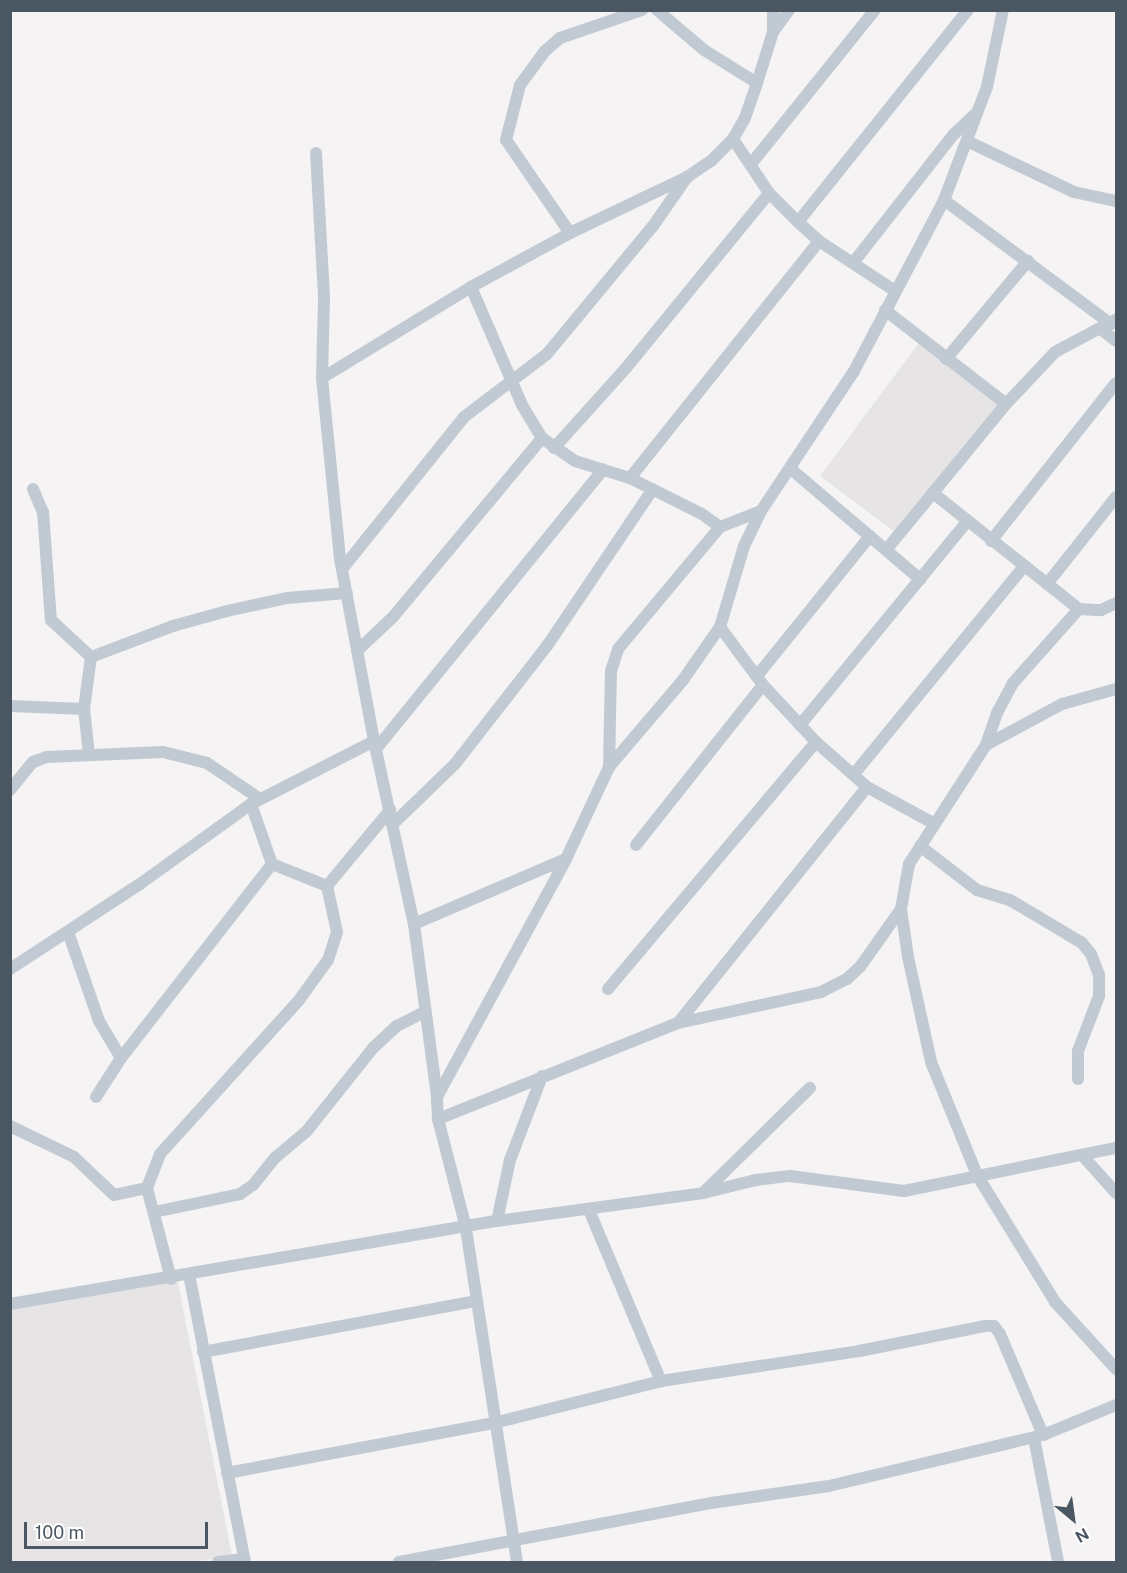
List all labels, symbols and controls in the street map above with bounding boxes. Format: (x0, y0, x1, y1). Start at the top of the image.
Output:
north arrow (1043, 1489, 1103, 1549)
scale bar (27, 1510, 212, 1548)
text: 100 m (35, 1522, 84, 1543)
text: N (1072, 1524, 1092, 1547)

